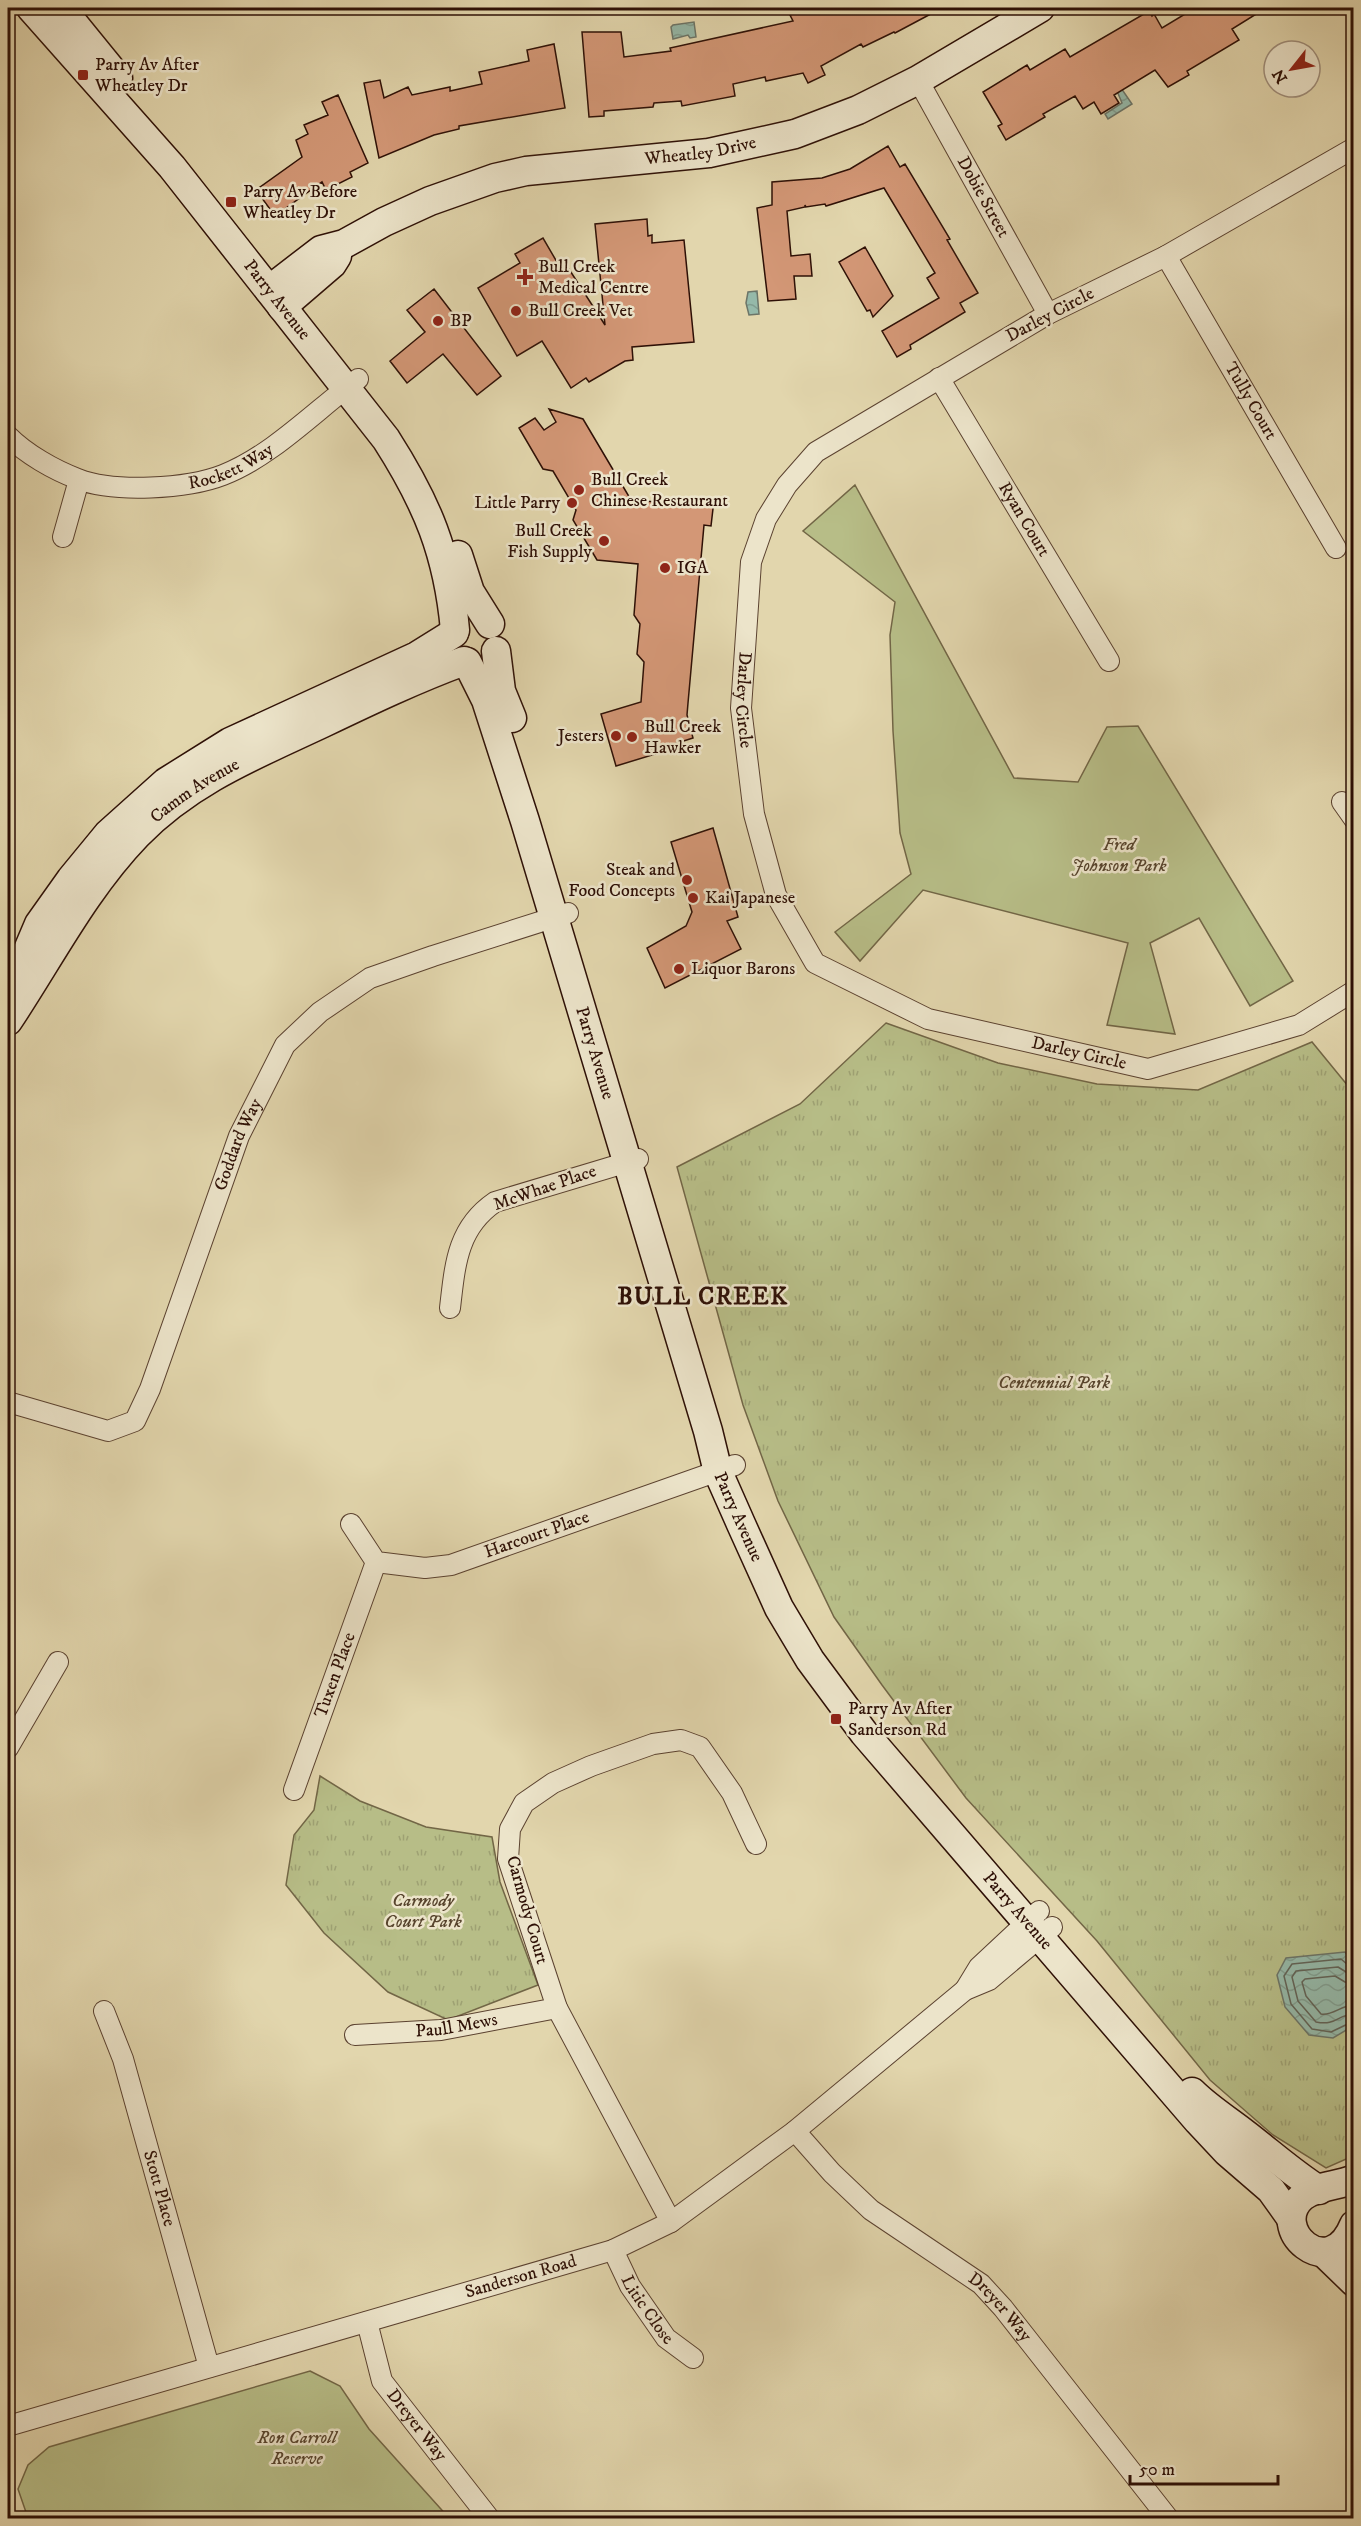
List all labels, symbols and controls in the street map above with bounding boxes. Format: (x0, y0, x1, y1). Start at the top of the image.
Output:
north arrow (1262, 39, 1322, 99)
place label: Parry Av After Wheatley Dr (94, 54, 199, 97)
text: N (1268, 65, 1292, 87)
marker: Parry Av After Wheatley Dr (76, 68, 90, 82)
street label: Wheatley Drive (643, 132, 758, 170)
street label: Dobie Street (952, 153, 1014, 242)
place label: Parry Av Before Wheatley Dr (242, 181, 357, 224)
marker: Parry Av Before Wheatley Dr (224, 195, 238, 209)
street label: Parry Avenue (239, 256, 315, 345)
place label: Bull Creek Medical Centre (538, 256, 649, 299)
marker: Bull Creek Medical Centre (516, 268, 534, 286)
street label: Darley Circle (1002, 283, 1098, 347)
place label: Bull Creek Vet (528, 300, 633, 322)
marker: Bull Creek Vet (509, 304, 523, 318)
place label: BP (450, 310, 472, 332)
marker: BP (431, 314, 445, 328)
street label: Tully Court (1219, 359, 1282, 444)
street label: Rockett Way (187, 438, 278, 495)
place label: Bull Creek Chinese Restaurant (591, 469, 728, 512)
street label: Ryan Court (993, 478, 1055, 561)
marker: Bull Creek Chinese Restaurant (572, 483, 586, 497)
place label: Little Parry (474, 492, 560, 514)
marker: Little Parry (565, 496, 579, 510)
place label: Bull Creek Fish Supply (507, 520, 592, 563)
marker: Bull Creek Fish Supply (597, 534, 611, 548)
place label: IGA (677, 557, 709, 579)
marker: IGA (658, 561, 672, 575)
street label: Darley Circle (730, 651, 757, 749)
place label: Bull Creek Hawker (644, 716, 721, 759)
place label: Jesters (556, 725, 604, 747)
marker: Jesters (609, 729, 623, 743)
marker: Bull Creek Hawker (625, 730, 639, 744)
street label: Camm Avenue (146, 754, 243, 828)
park label: Fred Johnson Park (1072, 834, 1167, 877)
place label: Steak and Food Concepts (568, 859, 675, 902)
marker: Steak and Food Concepts (680, 873, 694, 887)
place label: Kai Japanese (705, 887, 795, 909)
marker: Kai Japanese (686, 891, 700, 905)
place label: Liquor Barons (691, 958, 795, 980)
marker: Liquor Barons (672, 962, 686, 976)
street label: Parry Avenue (570, 1004, 619, 1102)
street label: Darley Circle (1029, 1032, 1128, 1075)
street label: Goddard Way (210, 1094, 267, 1194)
street label: McWhae Place (491, 1160, 599, 1216)
district label: BULL CREEK (617, 1282, 789, 1312)
park label: Centennial Park (998, 1372, 1110, 1394)
street label: Parry Avenue (709, 1469, 768, 1565)
street label: Harcourt Place (481, 1506, 592, 1563)
street label: Tuxen Place (310, 1630, 361, 1721)
place label: Parry Av After Sanderson Rd (848, 1698, 952, 1741)
marker: Parry Av After Sanderson Rd (829, 1712, 843, 1726)
street label: Carmody Court (501, 1853, 553, 1967)
street label: Parry Avenue (978, 1868, 1057, 1955)
park label: Carmody Court Park (384, 1890, 462, 1933)
street label: Paull Mews (415, 2009, 499, 2042)
street label: Stott Place (138, 2148, 180, 2229)
street label: Sanderson Road (462, 2250, 579, 2303)
street label: Dreyer Way (964, 2268, 1037, 2347)
street label: Litic Close (616, 2272, 677, 2350)
street label: Dreyer Way (382, 2385, 452, 2466)
park label: Ron Carroll Reserve (256, 2427, 339, 2470)
scale bar (1130, 2448, 1278, 2486)
text: 50 m (1139, 2459, 1175, 2481)

